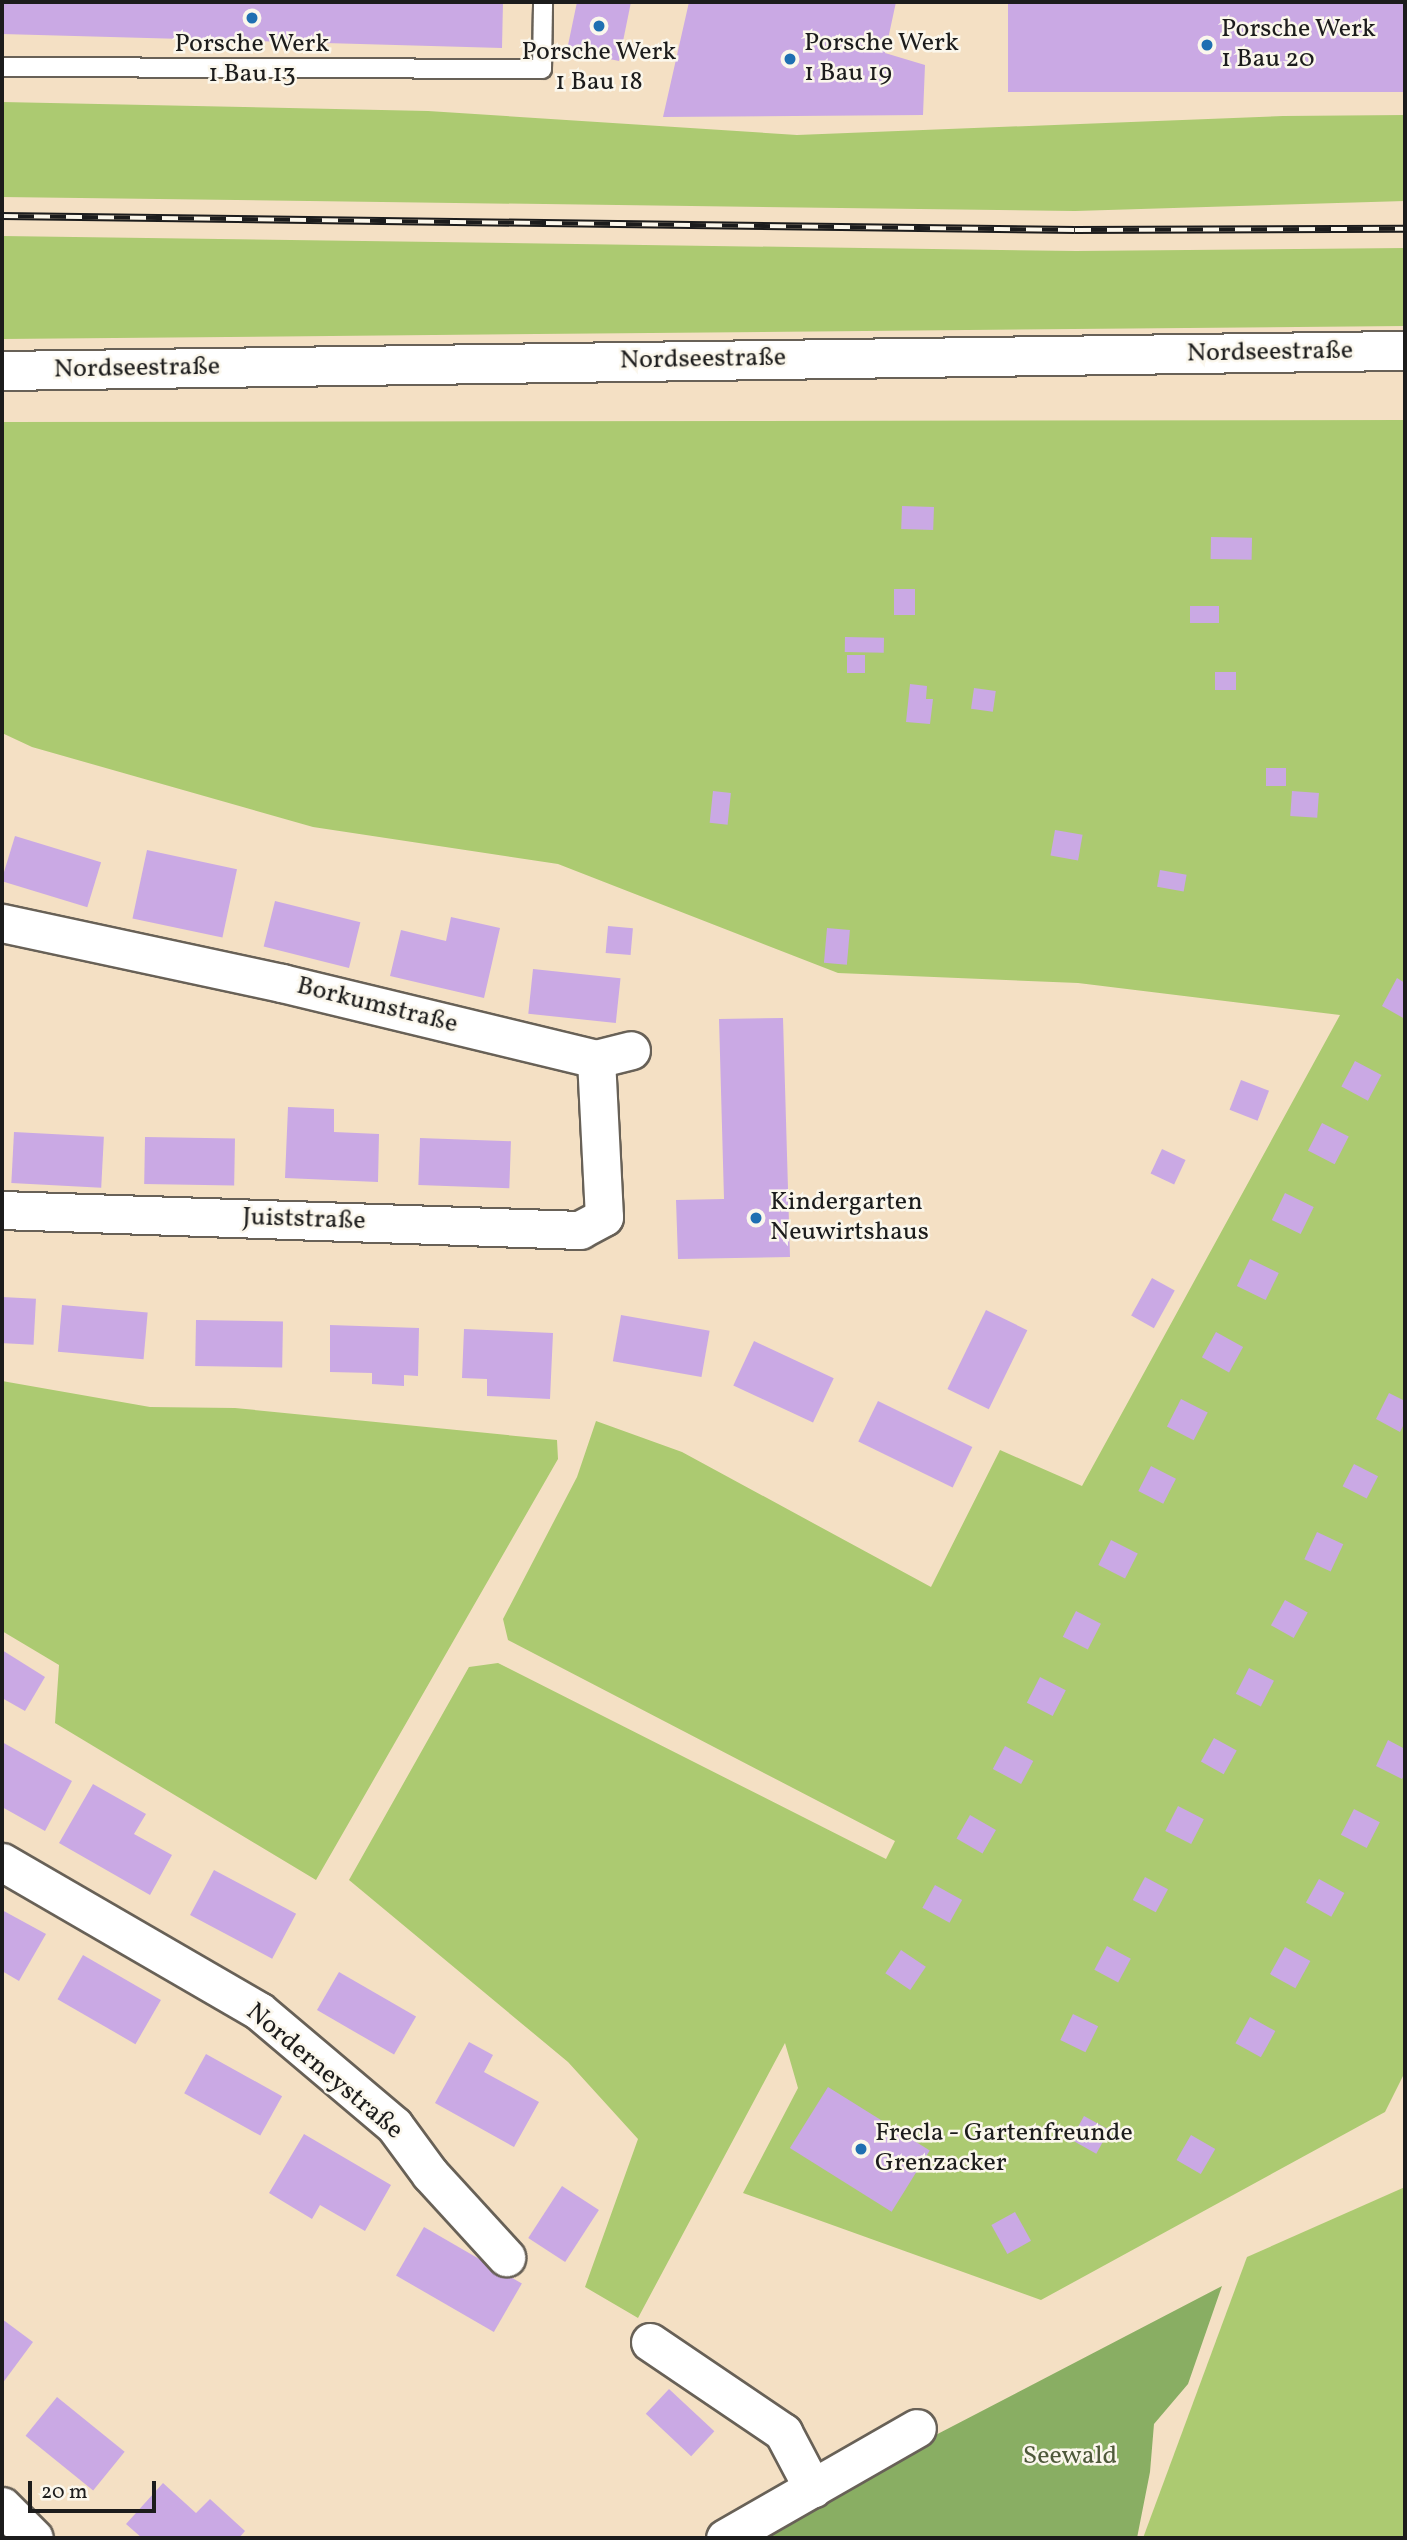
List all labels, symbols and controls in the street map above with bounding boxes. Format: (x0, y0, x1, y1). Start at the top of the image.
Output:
marker: Porsche Werk 1 Bau 13 (244, 10, 260, 26)
place label: Porsche Werk 1 Bau 20 (1221, 14, 1377, 76)
marker: Porsche Werk 1 Bau 18 (591, 18, 607, 34)
place label: Porsche Werk 1 Bau 19 (804, 28, 960, 90)
place label: Porsche Werk 1 Bau 13 (174, 29, 330, 90)
place label: Porsche Werk 1 Bau 18 (521, 37, 677, 98)
marker: Porsche Werk 1 Bau 20 (1199, 37, 1215, 53)
marker: Porsche Werk 1 Bau 19 (782, 51, 798, 67)
street label: Nordseestraße (1187, 336, 1353, 370)
street label: Nordseestraße (620, 343, 786, 377)
street label: Nordseestraße (54, 352, 220, 386)
street label: Borkumstraße (293, 971, 461, 1041)
place label: Kindergarten Neuwirtshaus (770, 1187, 929, 1248)
street label: Juiststraße (242, 1202, 366, 1238)
marker: Kindergarten Neuwirtshaus (748, 1210, 764, 1226)
street label: Norderneystraße (239, 1997, 409, 2147)
place label: Frecla - Gartenfreunde Grenzacker (875, 2118, 1134, 2180)
marker: Frecla - Gartenfreunde Grenzacker (853, 2141, 869, 2157)
park label: Seewald (1023, 2441, 1117, 2473)
scale bar (32, 2466, 159, 2510)
text: 20 m (41, 2478, 87, 2507)

